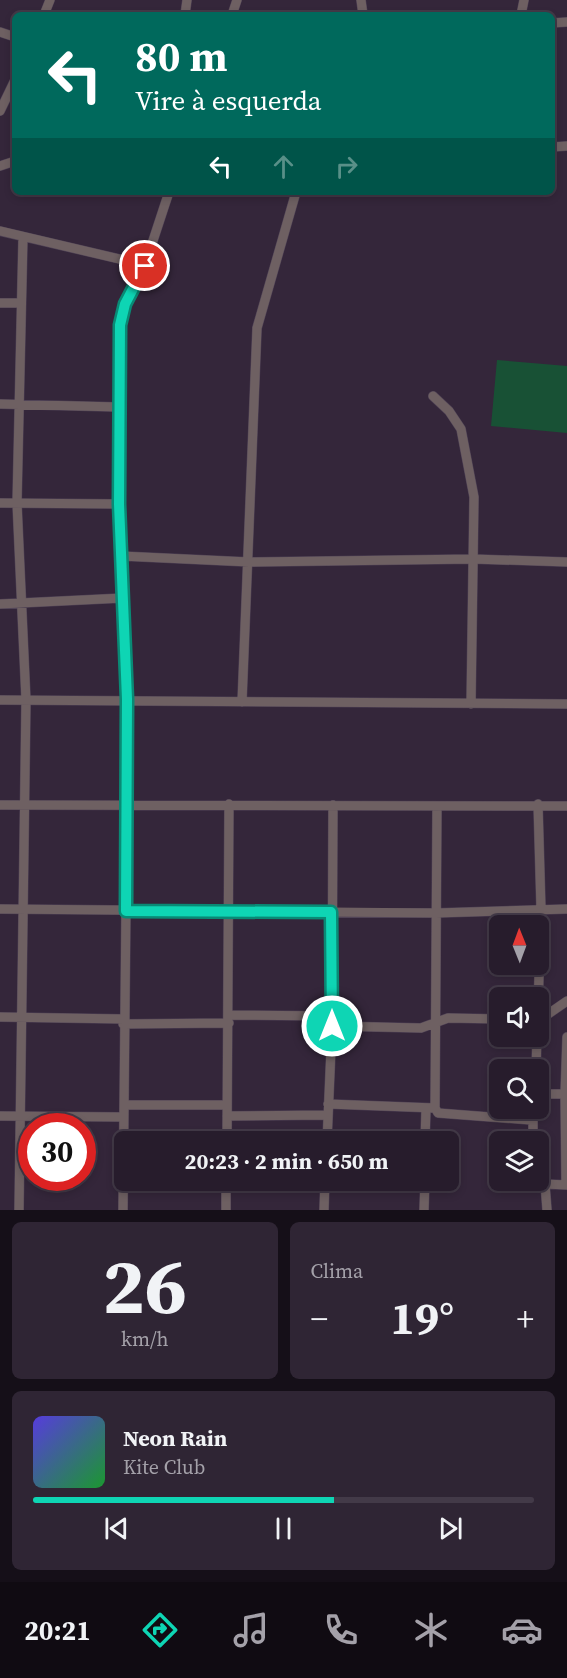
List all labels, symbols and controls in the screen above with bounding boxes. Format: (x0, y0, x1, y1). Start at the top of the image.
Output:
text: 80 m (135, 27, 228, 85)
icon: left (36, 36, 114, 114)
text: Vire à esquerda (135, 82, 321, 119)
icon: left (204, 150, 237, 183)
icon: ahead (267, 150, 300, 183)
icon: right (330, 150, 363, 183)
pin (119, 240, 170, 291)
icon: arrive (128, 249, 161, 282)
north arrow (489, 915, 549, 975)
map controls (489, 915, 549, 1191)
button: sound (489, 987, 549, 1047)
position arrow (300, 994, 364, 1058)
button: search (489, 1059, 549, 1119)
speed limit sign: 30 (18, 1113, 96, 1191)
button: layers (489, 1131, 549, 1191)
text: 20:23 · 2 min · 650 m (185, 1146, 388, 1176)
text: 26 (102, 1232, 187, 1339)
text: Clima (311, 1257, 363, 1285)
text: 19° (390, 1287, 454, 1349)
text: − (311, 1296, 328, 1341)
text: + (516, 1296, 534, 1341)
text: km/h (121, 1325, 169, 1353)
text: Neon Rain (123, 1423, 227, 1453)
text: Kite Club (123, 1453, 205, 1481)
icon: previous (100, 1512, 133, 1545)
icon: pause (267, 1512, 300, 1545)
icon: next (434, 1512, 467, 1545)
icon: directions (139, 1609, 181, 1651)
icon: music (230, 1609, 272, 1651)
icon: phone (320, 1609, 362, 1651)
icon: climate (410, 1609, 452, 1651)
icon: car (501, 1609, 543, 1651)
text: 20:21 (24, 1612, 91, 1649)

